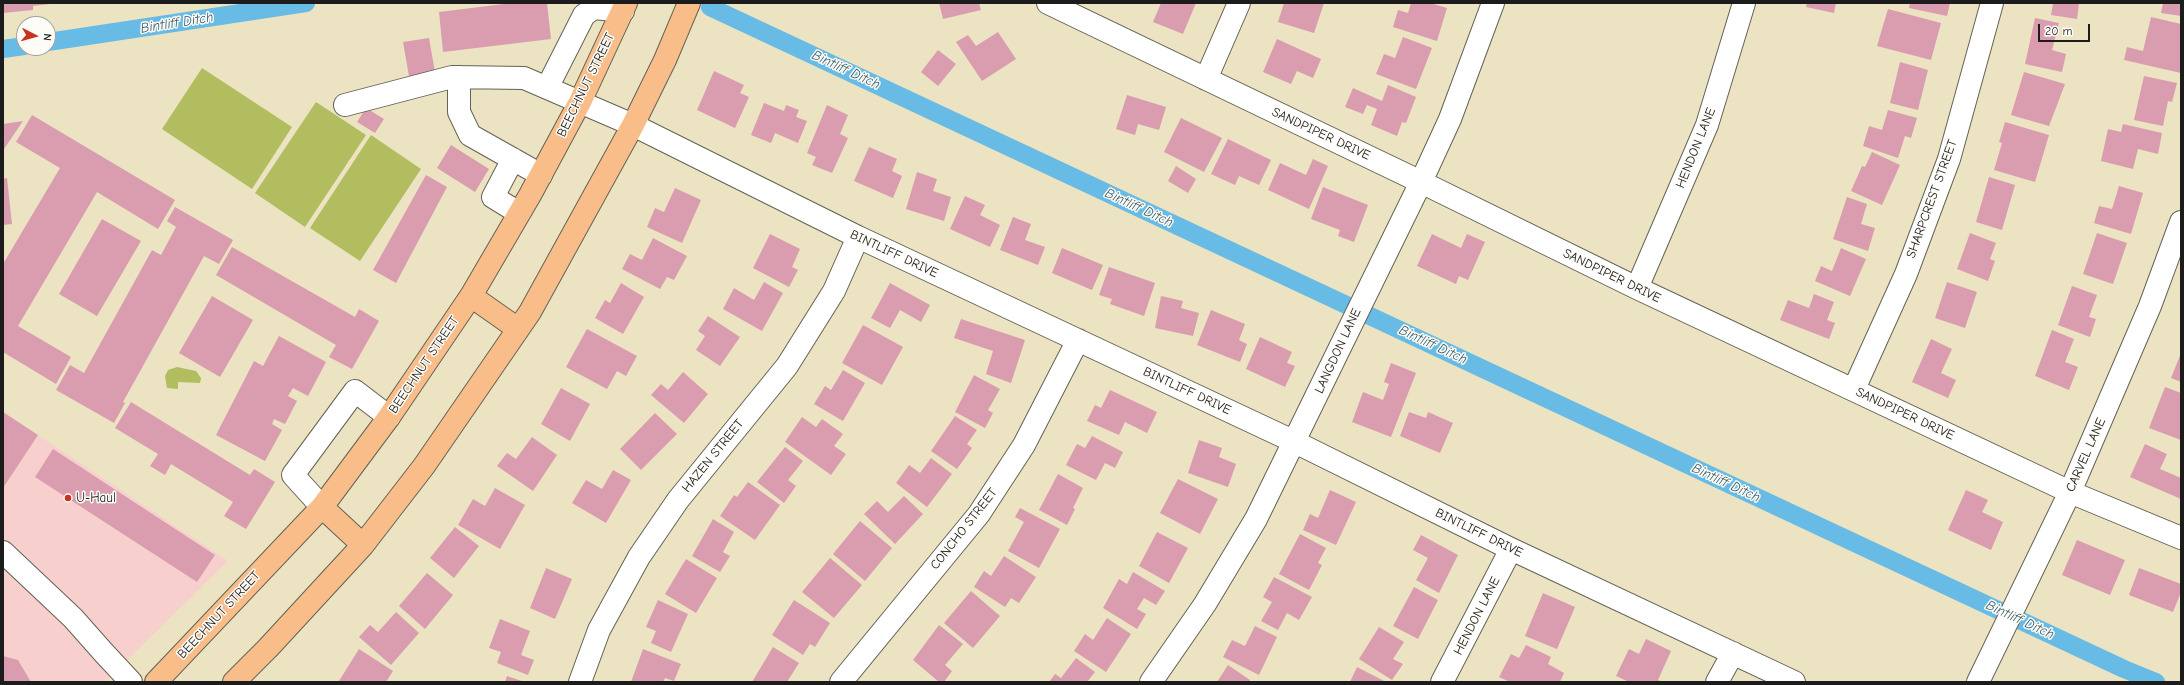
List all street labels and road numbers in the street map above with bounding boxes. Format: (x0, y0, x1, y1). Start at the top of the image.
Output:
street label: BEECHNUT STREET (554, 30, 618, 140)
street label: SANDPIPER DRIVE (1269, 104, 1373, 164)
street label: HENDON LANE (1673, 105, 1719, 191)
street label: SHARPCREST STREET (1903, 138, 1961, 260)
street label: BINTLIFF DRIVE (848, 227, 940, 281)
street label: SANDPIPER DRIVE (1561, 246, 1663, 306)
street label: LANGDON LANE (1312, 306, 1364, 396)
street label: BEECHNUT STREET (386, 313, 462, 417)
street label: BINTLIFF DRIVE (1141, 364, 1233, 418)
street label: SANDPIPER DRIVE (1853, 384, 1957, 444)
street label: HAZEN STREET (679, 416, 747, 496)
street label: CARVEL LANE (2063, 416, 2109, 494)
street label: CONCHO STREET (927, 485, 1001, 573)
street label: BINTLIFF DRIVE (1433, 505, 1525, 561)
street label: BEECHNUT STREET (174, 568, 264, 662)
street label: HENDON LANE (1451, 574, 1503, 658)

